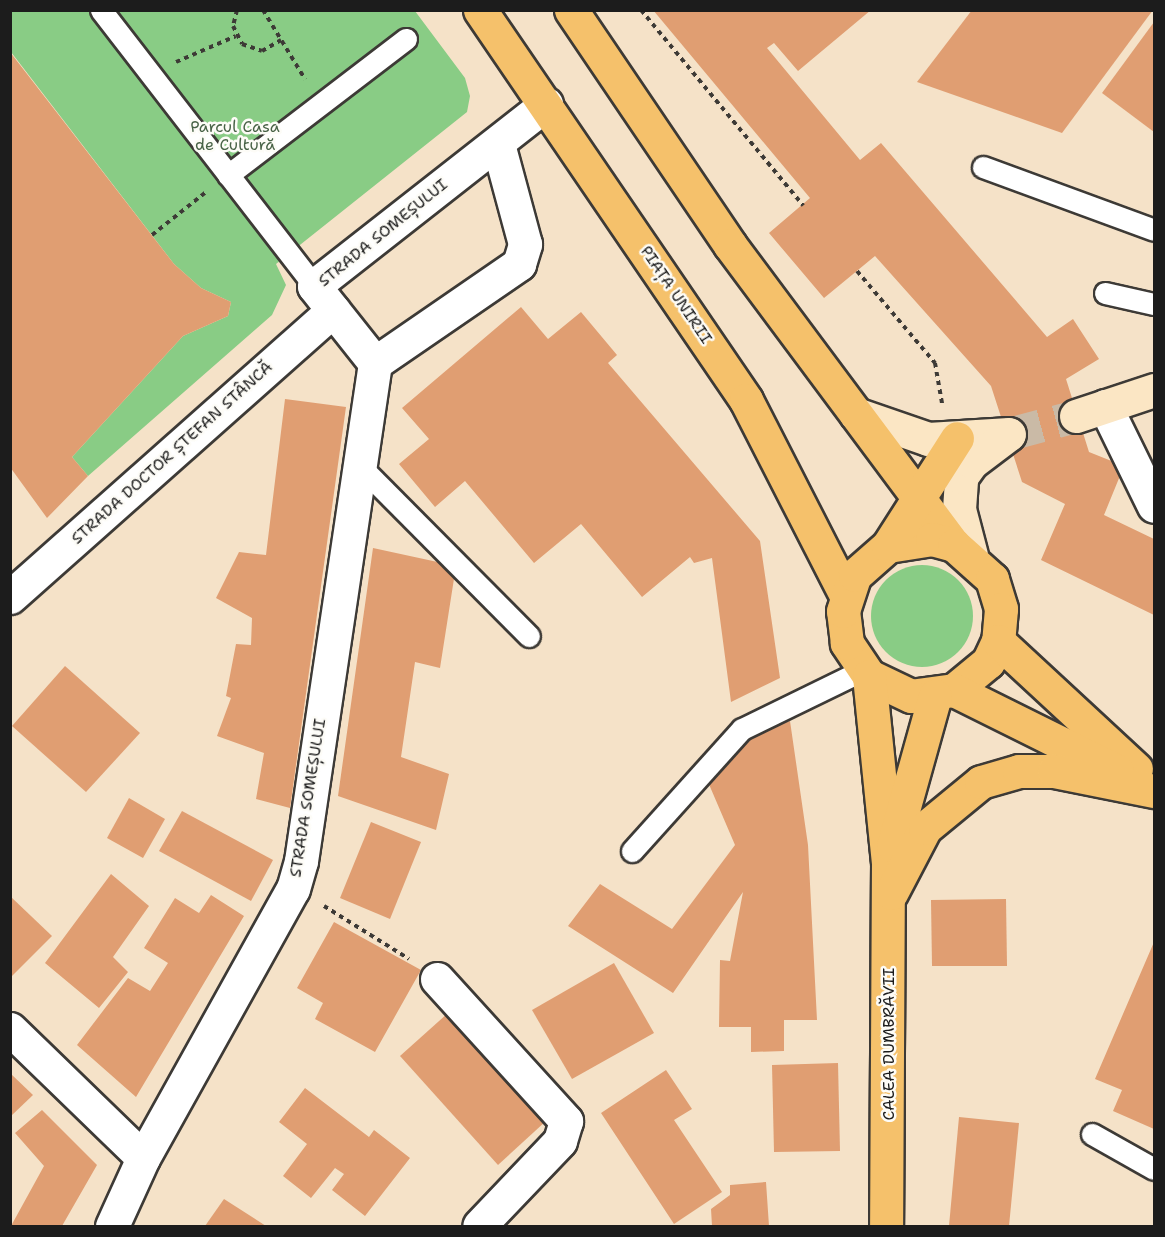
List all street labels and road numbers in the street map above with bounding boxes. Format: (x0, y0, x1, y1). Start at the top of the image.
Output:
street label: STRADA SOMEȘULUI (315, 175, 451, 291)
street label: PIAȚA UNIRII (636, 242, 716, 348)
street label: STRADA DOCTOR ȘTEFAN STÂNCĂ (68, 358, 276, 548)
street label: STRADA SOMEȘULUI (286, 717, 330, 879)
street label: CALEA DUMBRĂVII (879, 968, 899, 1120)

